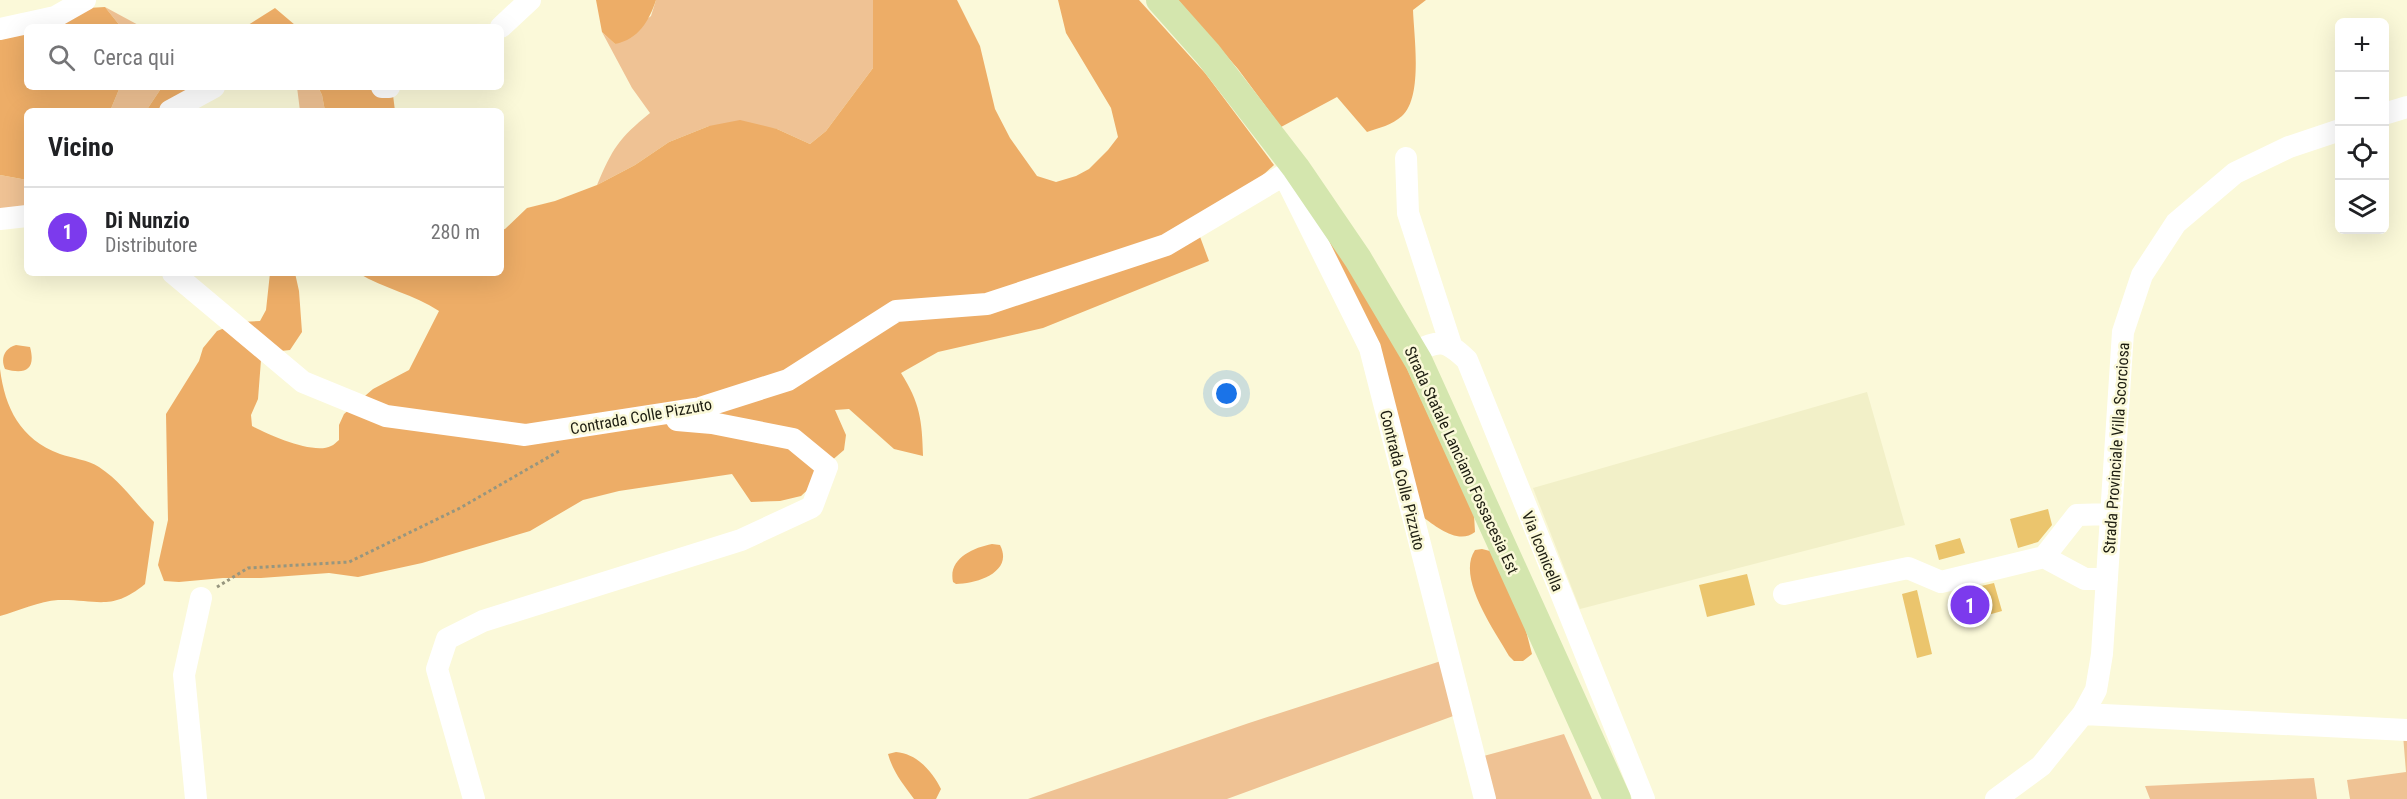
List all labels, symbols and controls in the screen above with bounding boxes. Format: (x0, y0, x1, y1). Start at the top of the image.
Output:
map controls (2335, 18, 2389, 234)
button: + (2335, 18, 2389, 72)
search box (24, 24, 504, 90)
icon: search (45, 41, 78, 74)
text: Cerca qui (93, 45, 175, 70)
button: − (2335, 72, 2389, 126)
button: locate (2335, 126, 2389, 180)
text: Vicino (48, 132, 114, 162)
button: layers (2335, 180, 2389, 234)
text: Di Nunzio (105, 208, 190, 233)
text: 1 (62, 220, 73, 244)
text: 280 m (431, 220, 480, 244)
text: Distributore (105, 233, 197, 257)
street label: Strada Provinciale Villa Scorciosa (2100, 342, 2133, 554)
street label: Strada Statale Lanciano Fossacesia Est (1400, 344, 1523, 577)
your location (1212, 379, 1241, 408)
street label: Contrada Colle Pizzuto (569, 395, 713, 438)
street label: Contrada Colle Pizzuto (1376, 408, 1429, 552)
street label: Via Iconicella (1518, 508, 1567, 594)
pin: 1 (1950, 582, 1990, 628)

